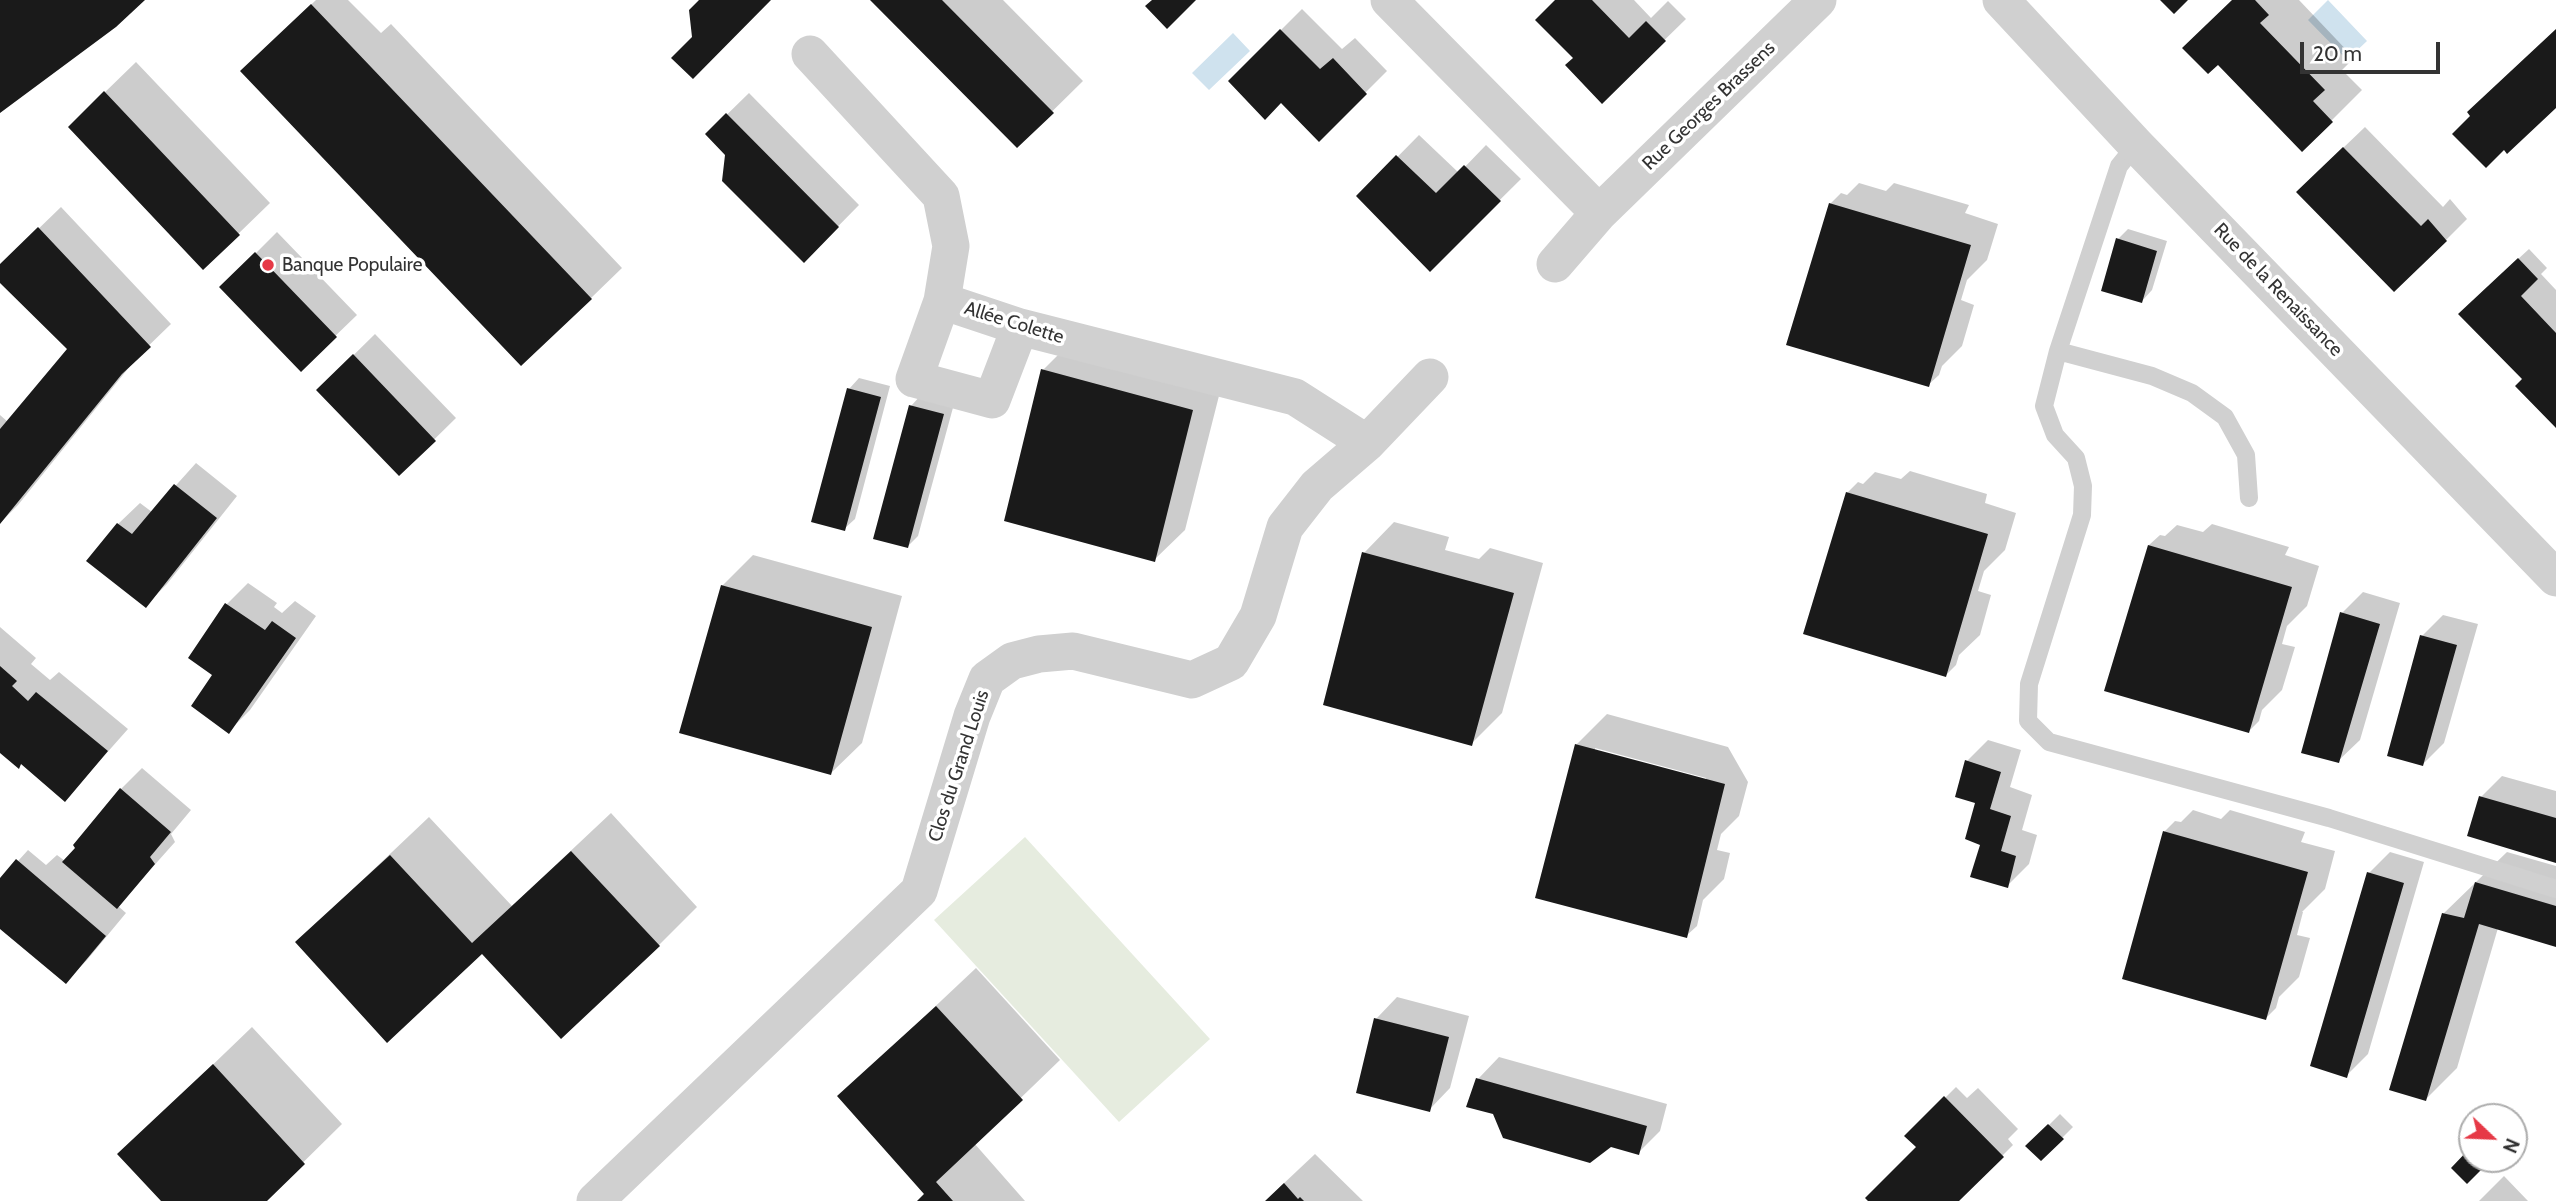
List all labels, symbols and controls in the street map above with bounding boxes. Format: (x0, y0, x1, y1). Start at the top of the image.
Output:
scale bar (2304, 28, 2444, 72)
street label: Rue Georges Brassens (1638, 37, 1780, 175)
text: 20 m (2313, 41, 2362, 66)
street label: Rue de la Renaissance (2209, 219, 2347, 361)
place label: Banque Populaire (282, 254, 422, 276)
marker: Banque Populaire (260, 257, 276, 273)
street label: Allée Colette (962, 297, 1066, 349)
street label: Clos du Grand Louis (924, 687, 994, 845)
north arrow (2458, 1103, 2528, 1173)
text: N (2498, 1135, 2524, 1156)

